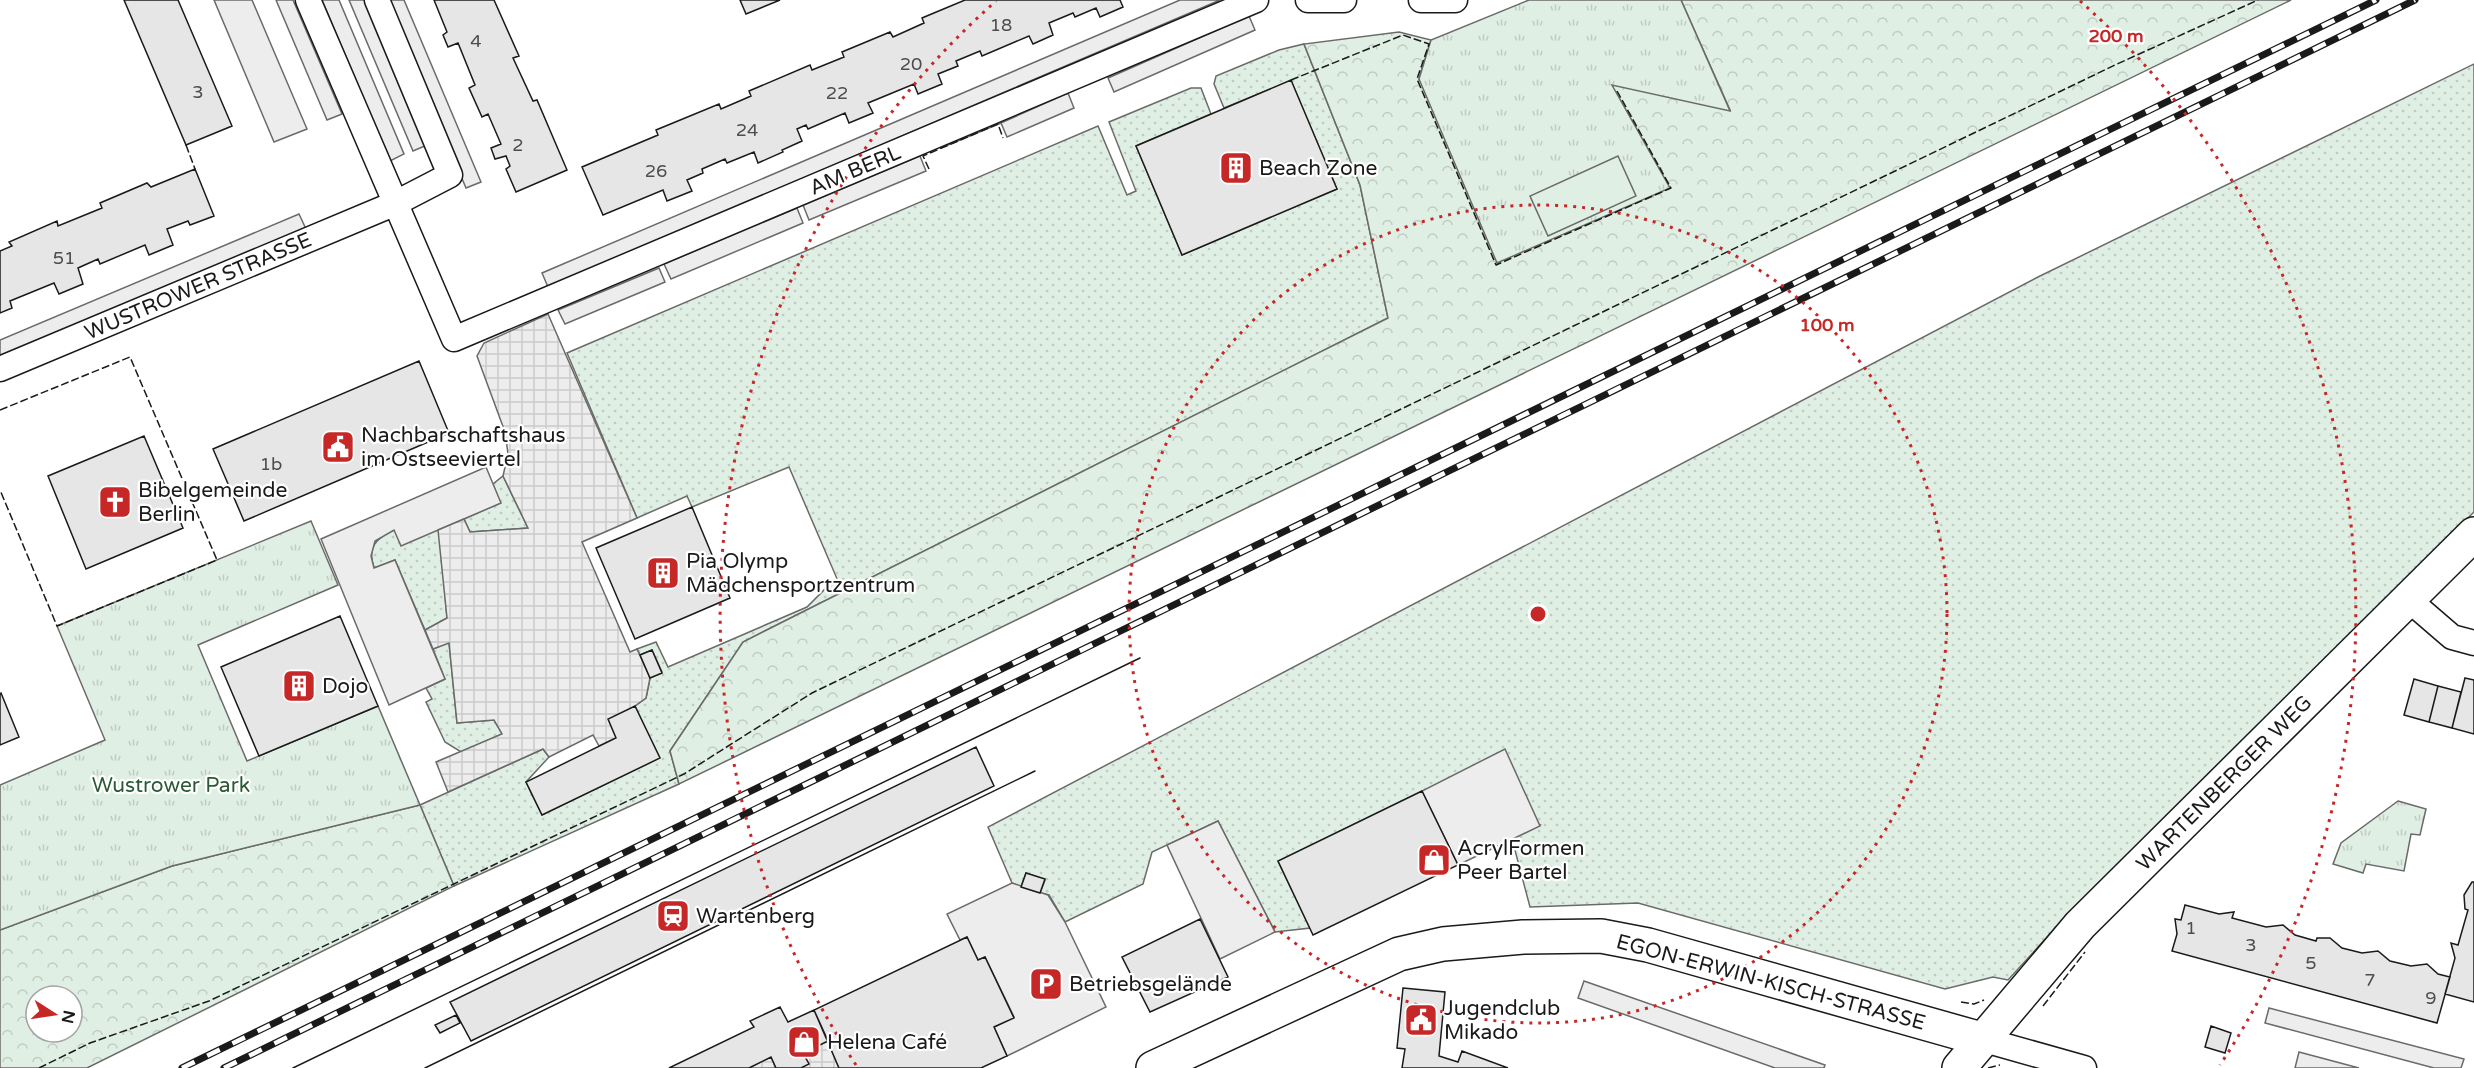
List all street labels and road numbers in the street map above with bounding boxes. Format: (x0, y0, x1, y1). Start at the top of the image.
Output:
street label: AM BERL (806, 140, 904, 201)
street label: WUSTROWER STRASSE (81, 227, 315, 346)
street label: WARTENBERGER WEG (2131, 690, 2317, 876)
street label: EGON-ERWIN-KISCH-STRASSE (1614, 929, 1928, 1036)

